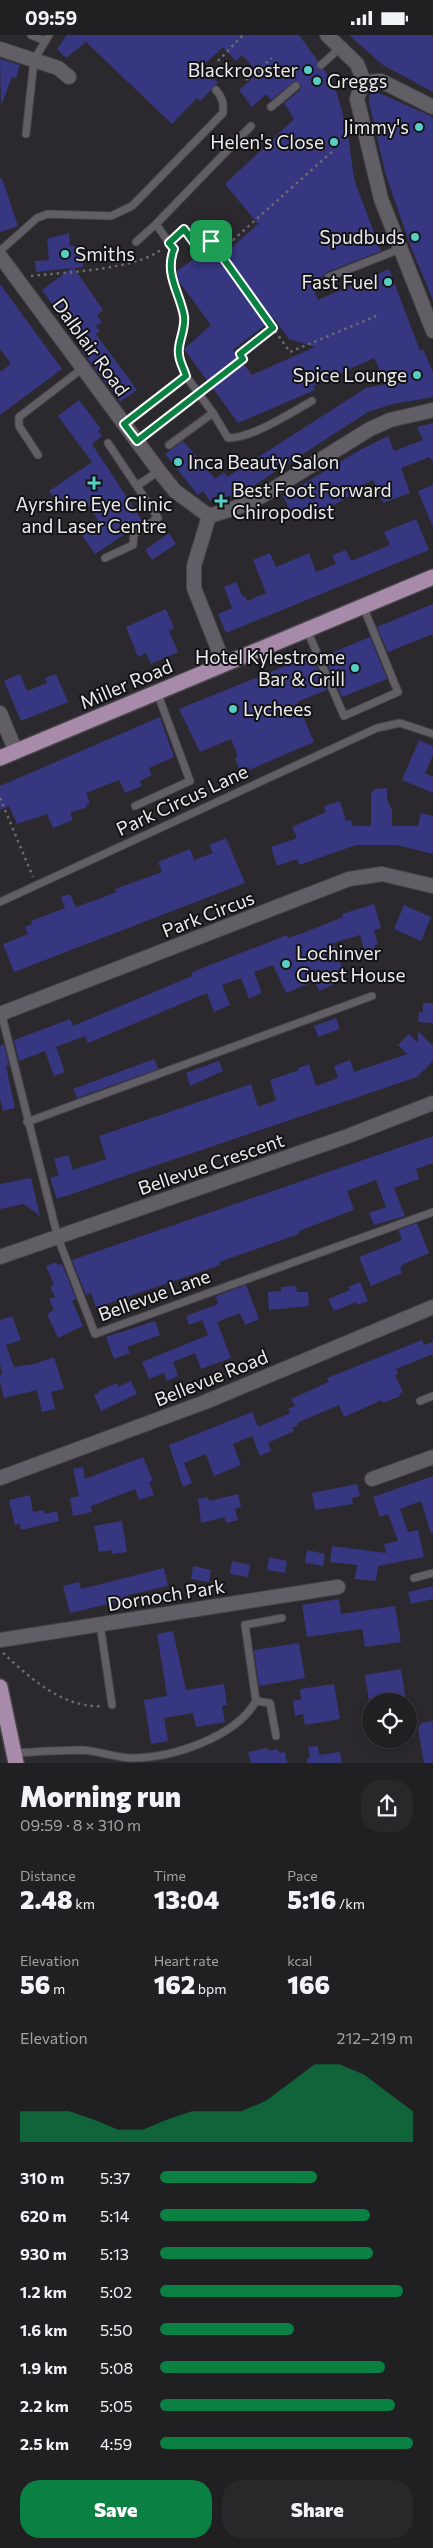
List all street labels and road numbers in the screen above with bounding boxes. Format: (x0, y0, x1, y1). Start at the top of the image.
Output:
street label: Dalblair Road (48, 293, 135, 400)
street label: Miller Road (76, 654, 176, 713)
street label: Park Circus Lane (112, 759, 251, 840)
street label: Park Circus (158, 885, 257, 942)
street label: Bellevue Crescent (135, 1128, 287, 1199)
street label: Bellevue Lane (95, 1264, 213, 1325)
street label: Bellevue Road (151, 1344, 271, 1411)
street label: Dornoch Park (105, 1574, 226, 1615)

